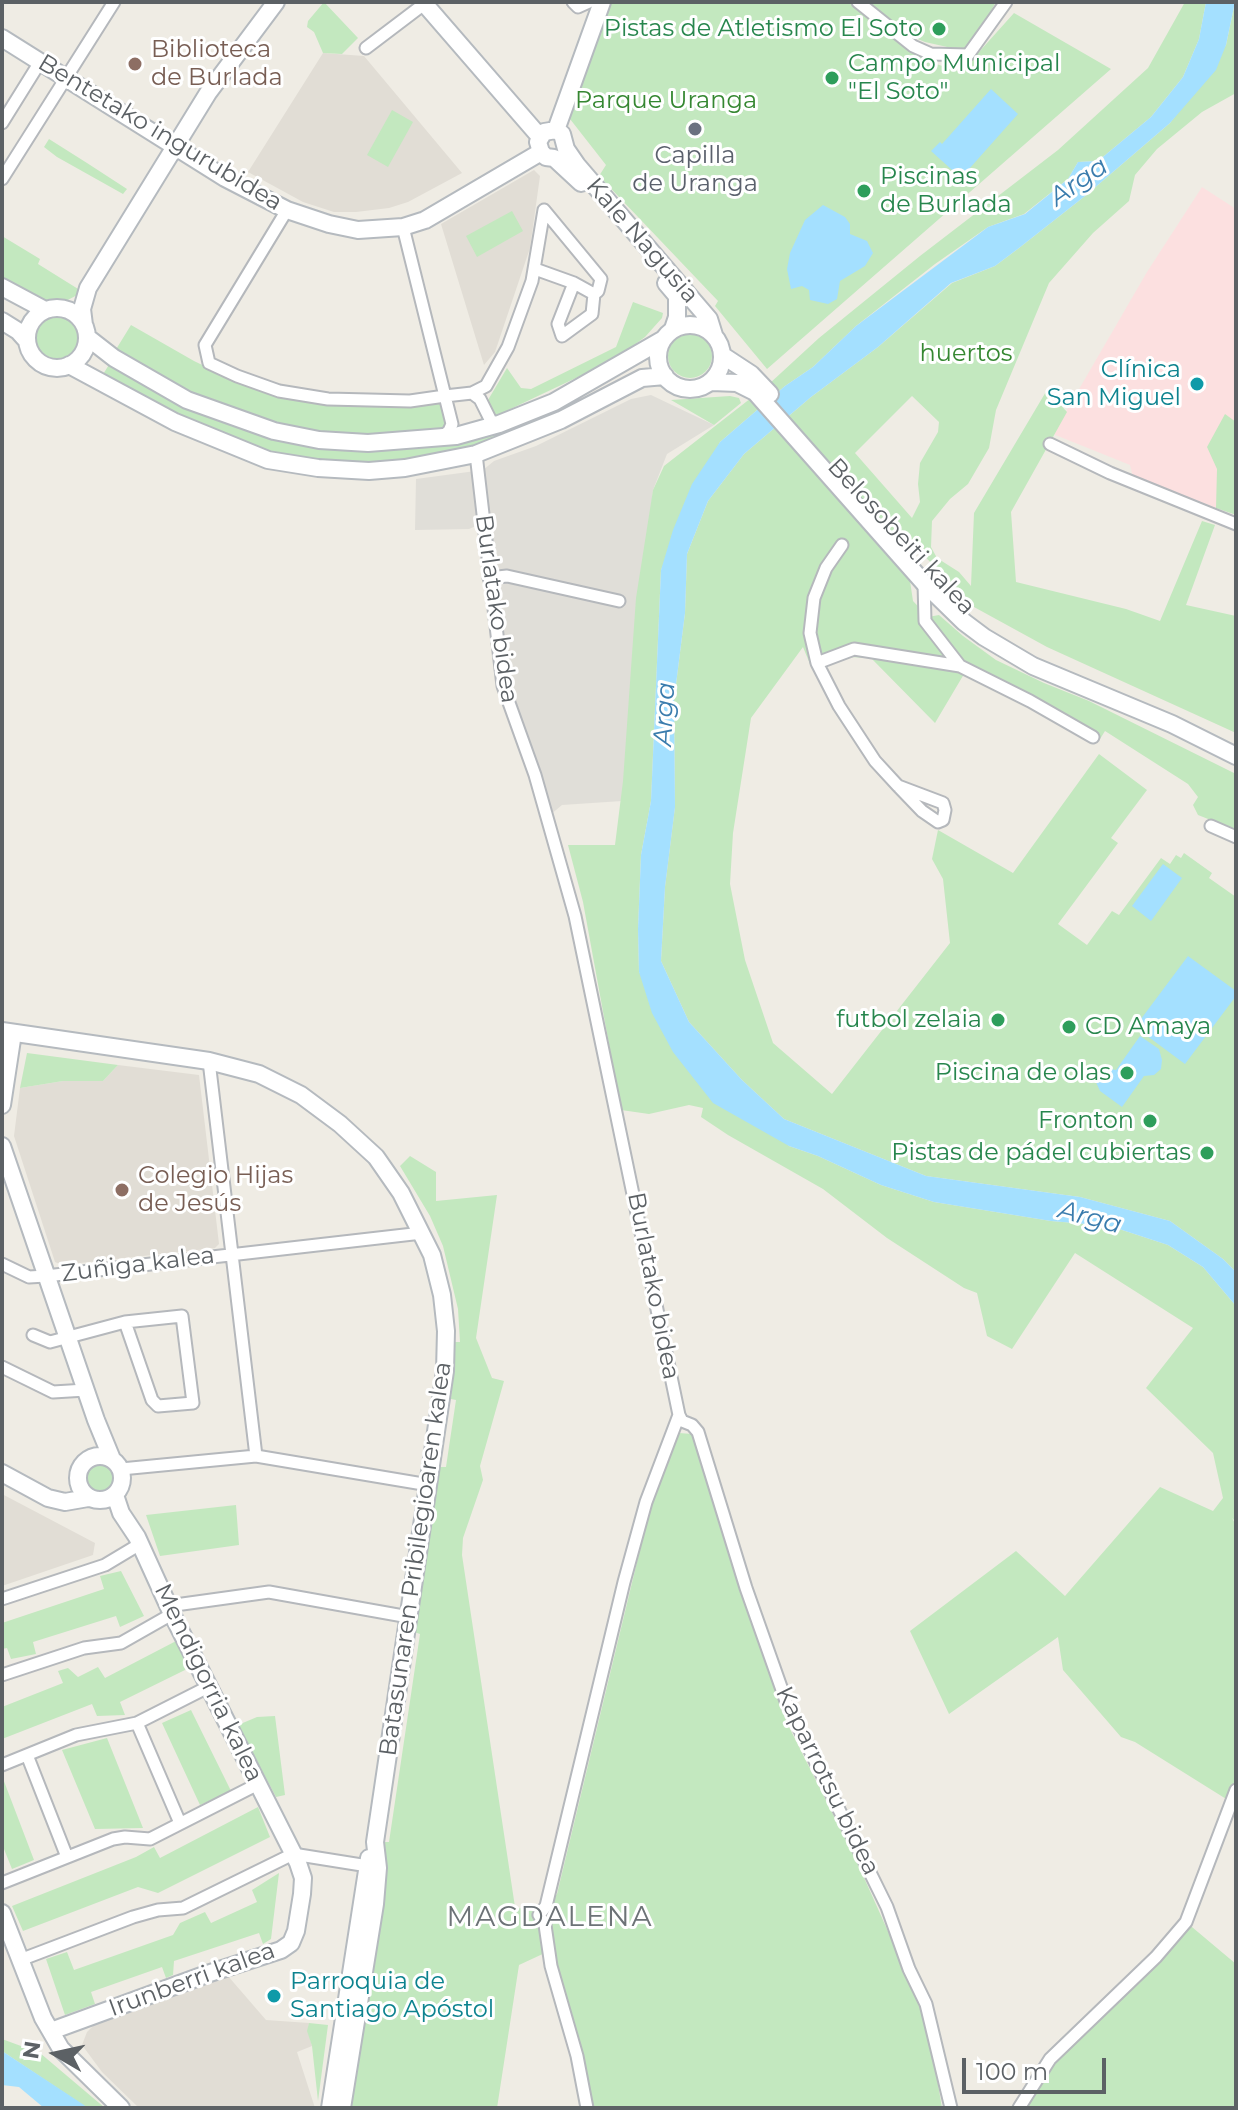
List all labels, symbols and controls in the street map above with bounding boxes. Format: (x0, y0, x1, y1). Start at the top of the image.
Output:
place label: Pistas de Atletismo El Soto (604, 15, 923, 43)
marker: Pistas de Atletismo El Soto (930, 20, 948, 38)
place label: Biblioteca de Burlada (151, 36, 283, 92)
street label: Bentetako ingurubidea (33, 49, 287, 217)
place label: Campo Municipal "El Soto" (848, 50, 1060, 106)
marker: Biblioteca de Burlada (126, 55, 144, 73)
marker: Campo Municipal "El Soto" (823, 69, 841, 87)
park label: Parque Uranga (575, 87, 757, 115)
marker: Capilla de Uranga (686, 120, 704, 138)
place label: Capilla de Uranga (632, 142, 758, 198)
water label: Arga (1044, 151, 1114, 213)
place label: Piscinas de Burlada (880, 163, 1012, 219)
street label: Kale Nagusia (580, 172, 704, 310)
marker: Piscinas de Burlada (855, 182, 873, 200)
park label: huertos (920, 340, 1012, 368)
place label: Clínica San Miguel (1047, 356, 1181, 412)
marker: Clínica San Miguel (1188, 375, 1206, 393)
street label: Belosobeiti kalea (821, 453, 981, 621)
street label: Burlatako bidea (469, 513, 523, 705)
water label: Arga (648, 681, 682, 747)
place label: futbol zelaia (836, 1006, 982, 1034)
marker: futbol zelaia (989, 1011, 1007, 1029)
place label: CD Amaya (1085, 1013, 1211, 1041)
marker: CD Amaya (1060, 1018, 1078, 1036)
place label: Piscina de olas (935, 1059, 1111, 1087)
marker: Piscina de olas (1118, 1064, 1136, 1082)
place label: Fronton (1038, 1107, 1134, 1135)
marker: Fronton (1141, 1112, 1159, 1130)
place label: Pistas de pádel cubiertas (891, 1139, 1191, 1167)
marker: Pistas de pádel cubiertas (1198, 1144, 1216, 1162)
place label: Colegio Hijas de Jesús (138, 1162, 293, 1218)
marker: Colegio Hijas de Jesús (113, 1181, 131, 1199)
street label: Burlatako bidea (621, 1190, 685, 1382)
water label: Arga (1055, 1195, 1125, 1241)
street label: Zuñiga kalea (60, 1241, 216, 1289)
street label: Batasunaren Pribilegioaren kalea (374, 1360, 458, 1758)
street label: Mendigorria kalea (148, 1579, 268, 1787)
street label: Kaparrotsu bidea (769, 1682, 885, 1880)
district label: MAGDALENA (446, 1901, 654, 1935)
street label: Irunberri kalea (105, 1937, 279, 2023)
place label: Parroquia de Santiago Apóstol (290, 1968, 494, 2024)
marker: Parroquia de Santiago Apóstol (265, 1987, 283, 2005)
north arrow (16, 2014, 96, 2094)
text: N (17, 2039, 47, 2061)
scale bar (966, 2042, 1110, 2092)
text: 100 m (976, 2057, 1048, 2086)

